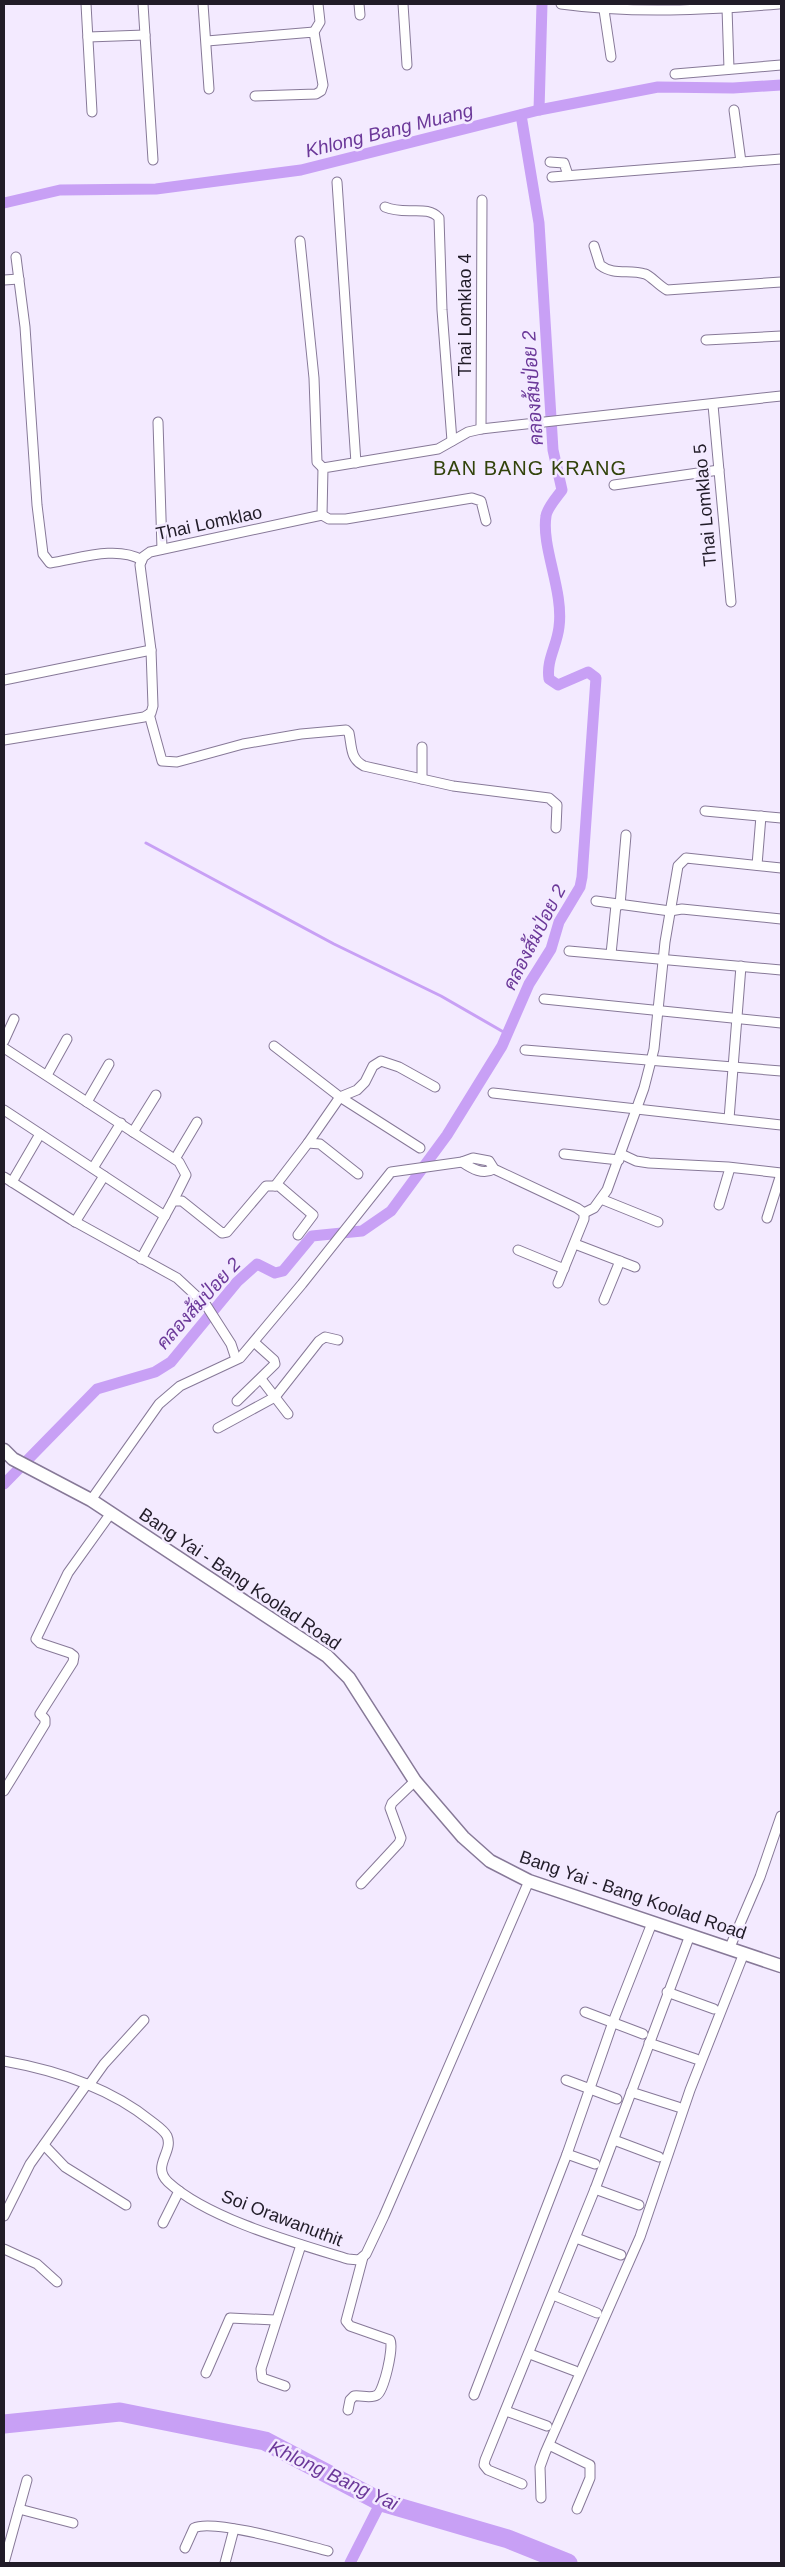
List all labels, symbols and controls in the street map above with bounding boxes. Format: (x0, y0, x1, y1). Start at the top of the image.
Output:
water label: Khlong Bang Muang (303, 99, 476, 162)
street label: Thai Lomklao 4 (455, 253, 475, 377)
water label: คลองส้มป่อย 2 (516, 329, 547, 446)
street label: Thai Lomklao 5 (690, 443, 720, 567)
district label: BAN BANG KRANG (433, 457, 627, 479)
street label: Thai Lomklao (154, 502, 264, 544)
water label: คลองส้มป่อย 2 (497, 880, 570, 993)
water label: คลองส้มป่อย 2 (151, 1252, 245, 1353)
street label: Bang Yai - Bang Koolad Road (136, 1504, 344, 1654)
street label: Bang Yai - Bang Koolad Road (517, 1847, 749, 1943)
street label: Soi Orawanuthit (219, 2186, 345, 2250)
water label: Khlong Bang Yai (266, 2436, 402, 2515)

